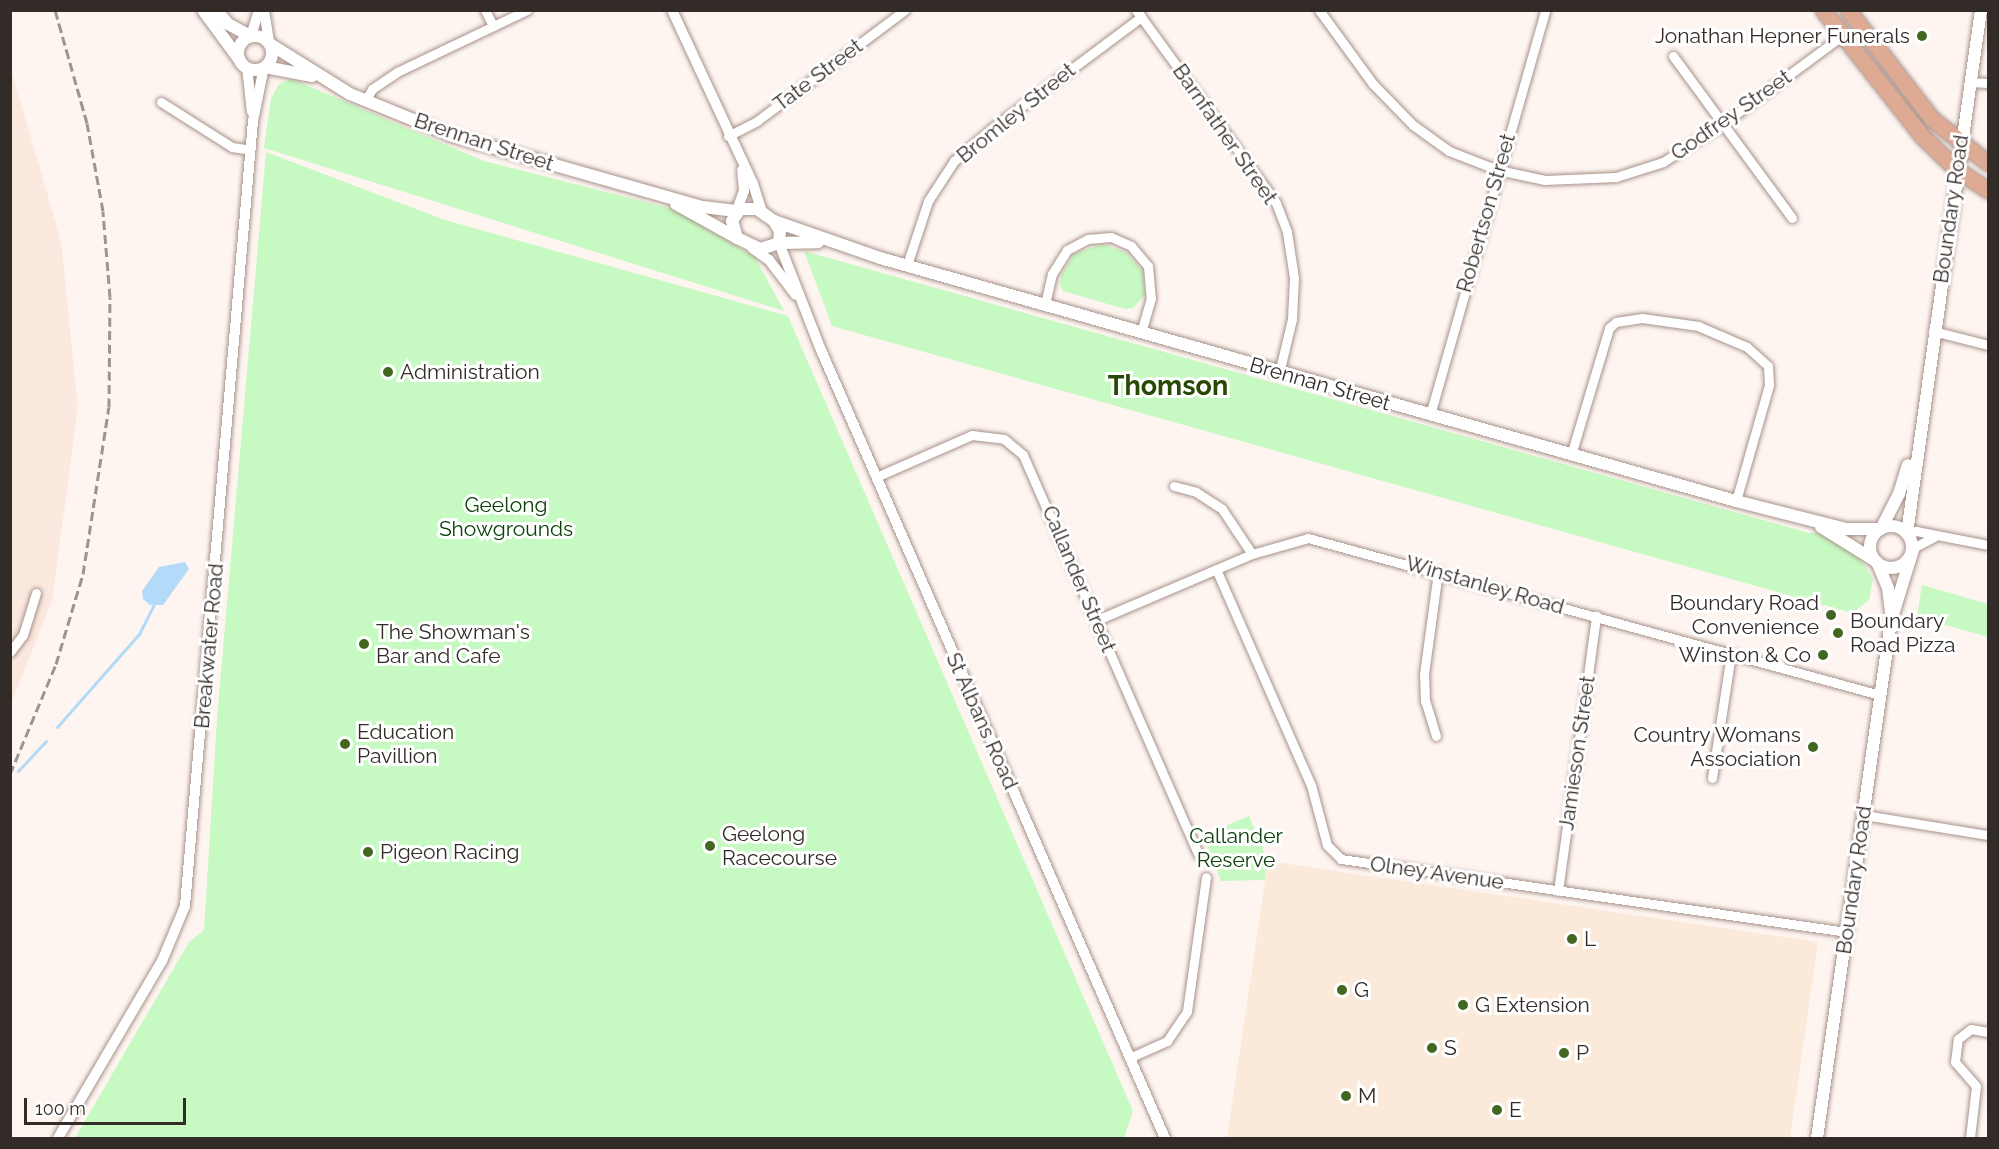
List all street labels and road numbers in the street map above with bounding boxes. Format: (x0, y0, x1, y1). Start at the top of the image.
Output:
street label: Tate Street (769, 33, 867, 117)
street label: Bromley Street (952, 57, 1080, 169)
street label: Barnfather Street (1167, 59, 1283, 209)
street label: Godfrey Street (1666, 64, 1796, 166)
street label: Brennan Street (411, 108, 557, 176)
street label: Robertson Street (1451, 131, 1521, 295)
street label: Boundary Road (1928, 133, 1974, 285)
street label: Brennan Street (1247, 352, 1393, 416)
street label: Callander Street (1037, 502, 1121, 656)
street label: Winstanley Road (1402, 550, 1568, 620)
street label: Breakwater Road (189, 562, 229, 730)
street label: St Albans Road (941, 649, 1023, 793)
street label: Jamieson Street (1554, 674, 1600, 832)
street label: Boundary Road (1831, 804, 1877, 956)
street label: Olney Avenue (1368, 851, 1506, 895)

